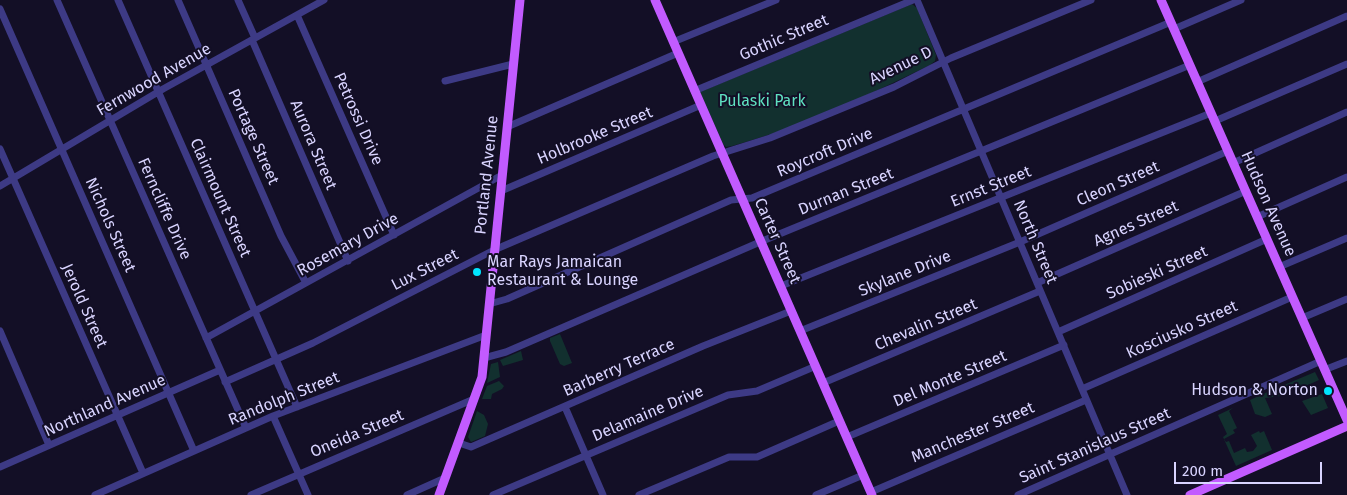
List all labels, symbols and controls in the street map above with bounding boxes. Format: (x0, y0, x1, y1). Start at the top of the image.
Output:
street label: Gothic Street (737, 11, 831, 65)
street label: Fernwood Avenue (93, 40, 215, 120)
street label: Avenue D (866, 43, 936, 89)
street label: Petrossi Drive (329, 70, 387, 168)
street label: Portage Street (223, 86, 283, 188)
park label: Pulaski Park (718, 92, 806, 112)
street label: Aurora Street (286, 97, 340, 193)
street label: Holbrooke Street (535, 103, 655, 169)
street label: Portland Avenue (471, 115, 503, 235)
street label: Roycroft Drive (774, 124, 876, 182)
street label: Clairmount Street (185, 136, 255, 260)
street label: Hudson Avenue (1236, 148, 1300, 260)
street label: Ferncliffe Drive (133, 155, 195, 263)
street label: Cleon Street (1074, 157, 1162, 211)
street label: Ernst Street (948, 162, 1034, 212)
street label: Durnan Street (796, 164, 896, 220)
street label: Nichols Street (81, 175, 139, 275)
street label: Carter Street (750, 195, 804, 287)
street label: North Street (1009, 197, 1061, 287)
street label: Agnes Street (1091, 197, 1181, 251)
street label: Rosemary Drive (294, 209, 402, 281)
street label: Sobieski Street (1103, 242, 1211, 304)
street label: Lux Street (388, 245, 462, 295)
street label: Skylane Drive (856, 247, 954, 301)
place label: Mar Rays Jamaican Restaurant & Lounge (487, 253, 638, 291)
street label: Jerold Street (57, 261, 111, 351)
marker: Mar Rays Jamaican Restaurant & Lounge (471, 266, 483, 278)
street label: Chevalin Street (872, 295, 980, 355)
street label: Kosciusko Street (1123, 297, 1241, 363)
street label: Barberry Terrace (560, 335, 678, 401)
street label: Del Monte Street (891, 347, 1009, 411)
street label: Randolph Street (226, 368, 342, 430)
street label: Northland Avenue (41, 371, 169, 441)
place label: Hudson & Norton (1191, 381, 1318, 401)
street label: Delamaine Drive (589, 382, 707, 446)
marker: Hudson & Norton (1322, 385, 1334, 397)
street label: Manchester Street (909, 398, 1037, 468)
street label: Saint Stanislaus Street (1016, 404, 1174, 488)
street label: Oneida Street (307, 406, 407, 462)
scale bar (1177, 452, 1324, 484)
text: 200 m (1182, 462, 1223, 480)

